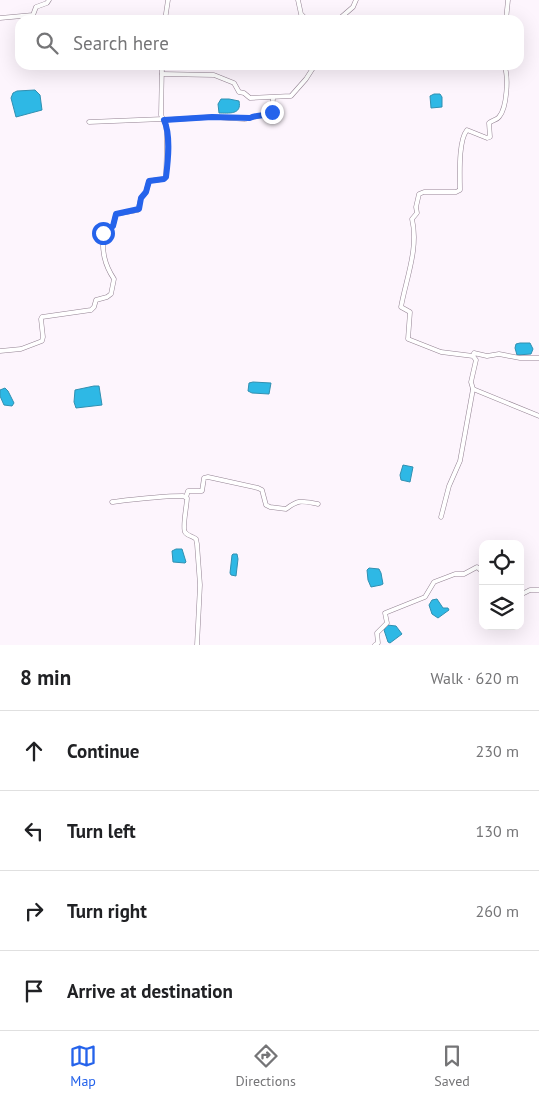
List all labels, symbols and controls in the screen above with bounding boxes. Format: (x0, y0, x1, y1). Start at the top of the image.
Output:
search box (15, 15, 524, 70)
icon: search (33, 29, 61, 57)
text: Search here (73, 31, 169, 55)
route end (261, 101, 284, 124)
route start (92, 222, 115, 245)
map controls (479, 540, 524, 630)
button: locate (479, 540, 524, 585)
button: layers (479, 585, 524, 630)
text: 8 min (20, 664, 71, 691)
text: Walk · 620 m (430, 668, 519, 688)
icon: ahead (20, 737, 48, 765)
text: Continue (67, 739, 139, 763)
text: 230 m (476, 741, 519, 761)
icon: left (20, 817, 48, 845)
text: Turn left (67, 819, 136, 843)
text: 130 m (476, 821, 519, 841)
icon: right (20, 897, 48, 925)
text: Turn right (67, 899, 147, 923)
text: 260 m (476, 901, 519, 921)
icon: arrive (20, 977, 48, 1005)
text: Arrive at destination (67, 979, 233, 1003)
tab: Map (69, 1042, 97, 1090)
tab: Directions (235, 1042, 296, 1090)
tab: Saved (434, 1042, 470, 1090)

